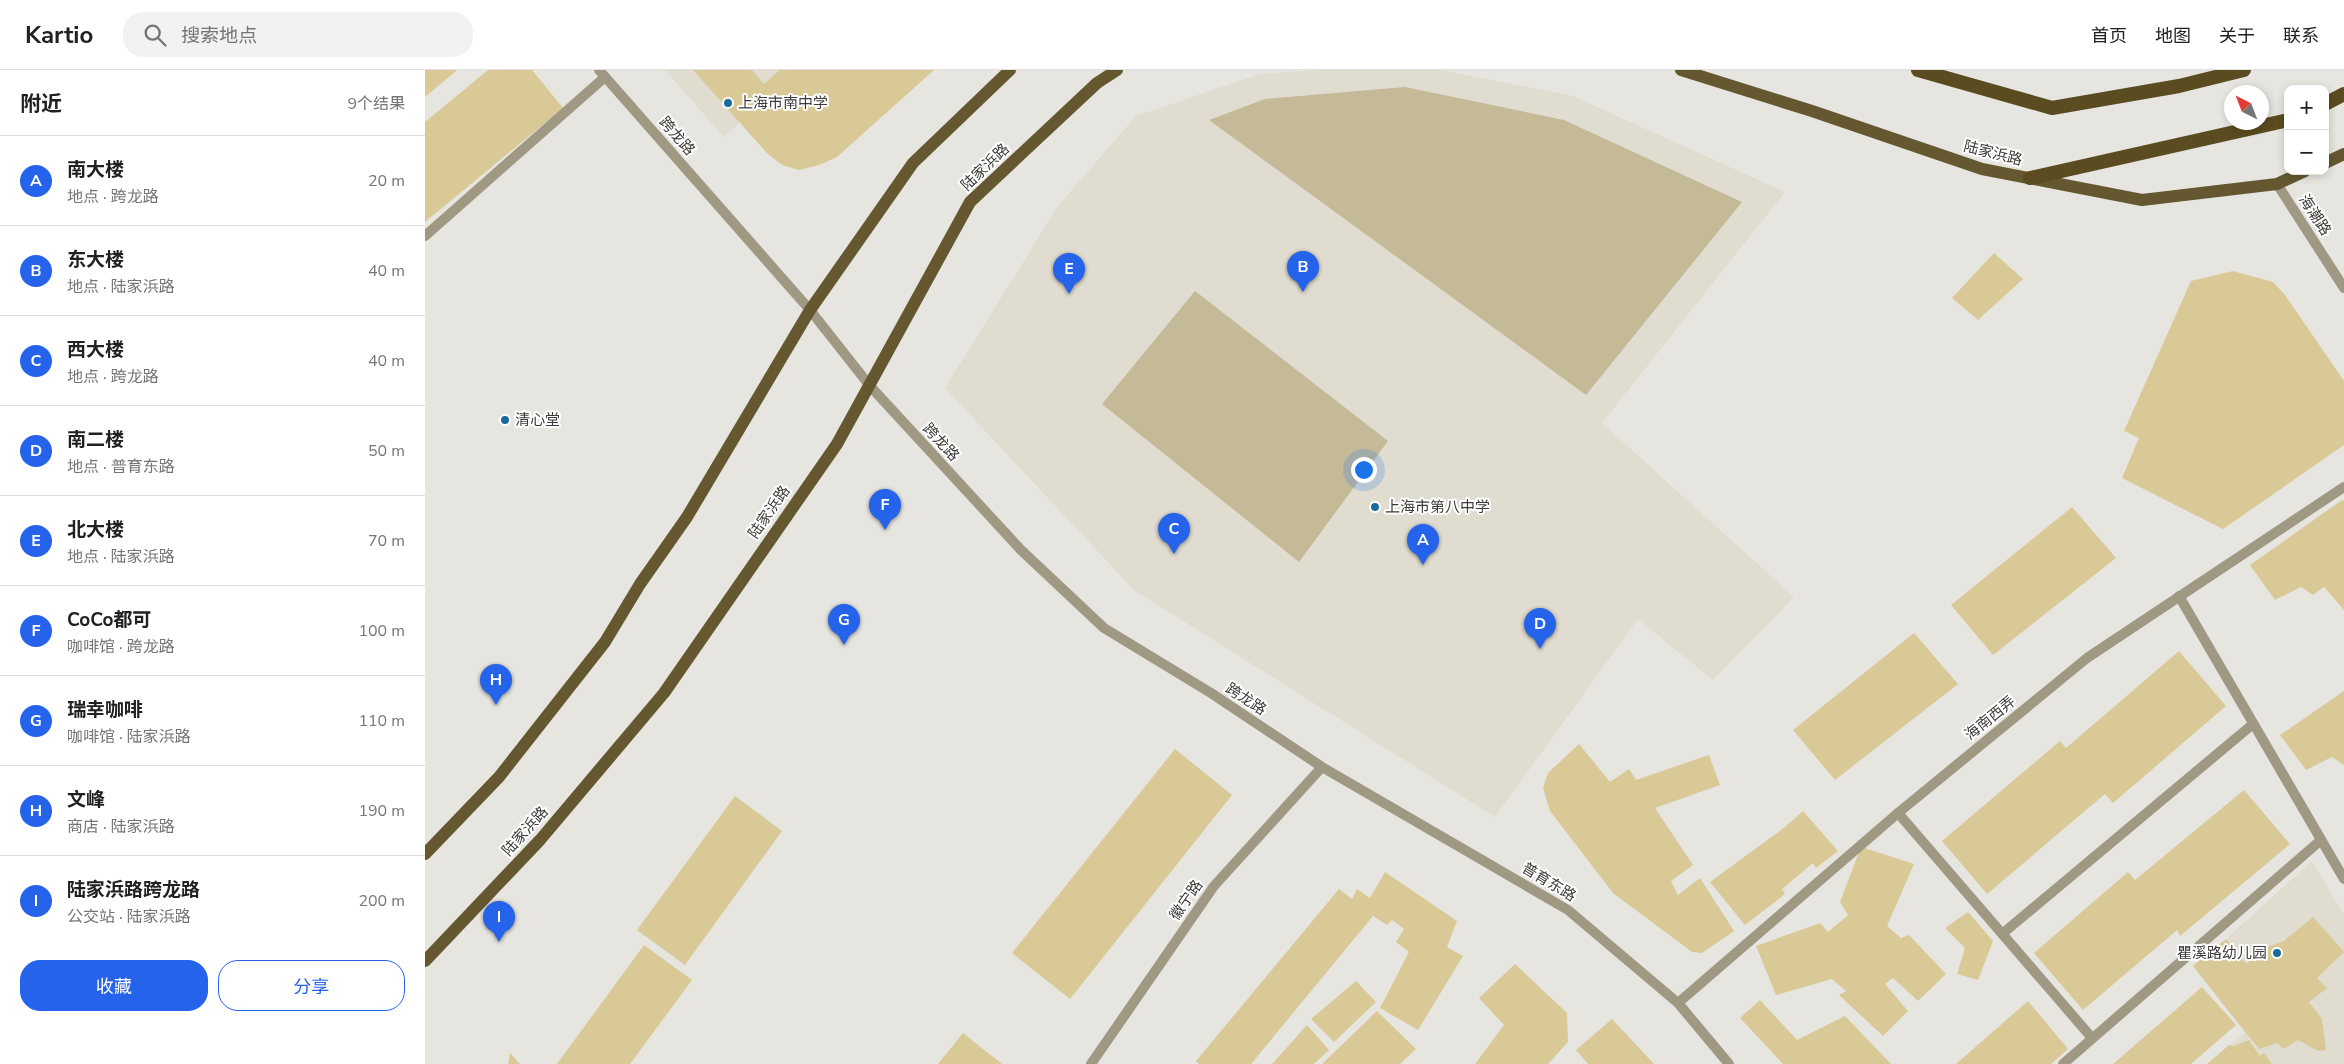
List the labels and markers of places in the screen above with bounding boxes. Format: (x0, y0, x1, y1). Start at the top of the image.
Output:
place label: 上海市南中学 (738, 93, 828, 113)
marker: 上海市南中学 (722, 97, 734, 109)
pin: B (1287, 251, 1319, 292)
pin: E (1053, 253, 1085, 294)
place label: 清心堂 (515, 410, 560, 430)
marker: 清心堂 (499, 414, 511, 426)
pin: F (869, 489, 901, 530)
place label: 上海市第八中学 (1385, 497, 1490, 517)
marker: 上海市第八中学 (1369, 501, 1381, 513)
pin: C (1158, 513, 1190, 554)
pin: A (1407, 524, 1439, 565)
pin: G (828, 604, 860, 645)
pin: D (1524, 608, 1556, 649)
pin: H (480, 664, 512, 705)
pin: I (483, 901, 515, 942)
place label: 瞿溪路幼儿园 (2177, 943, 2267, 963)
marker: 瞿溪路幼儿园 (2271, 947, 2283, 959)

